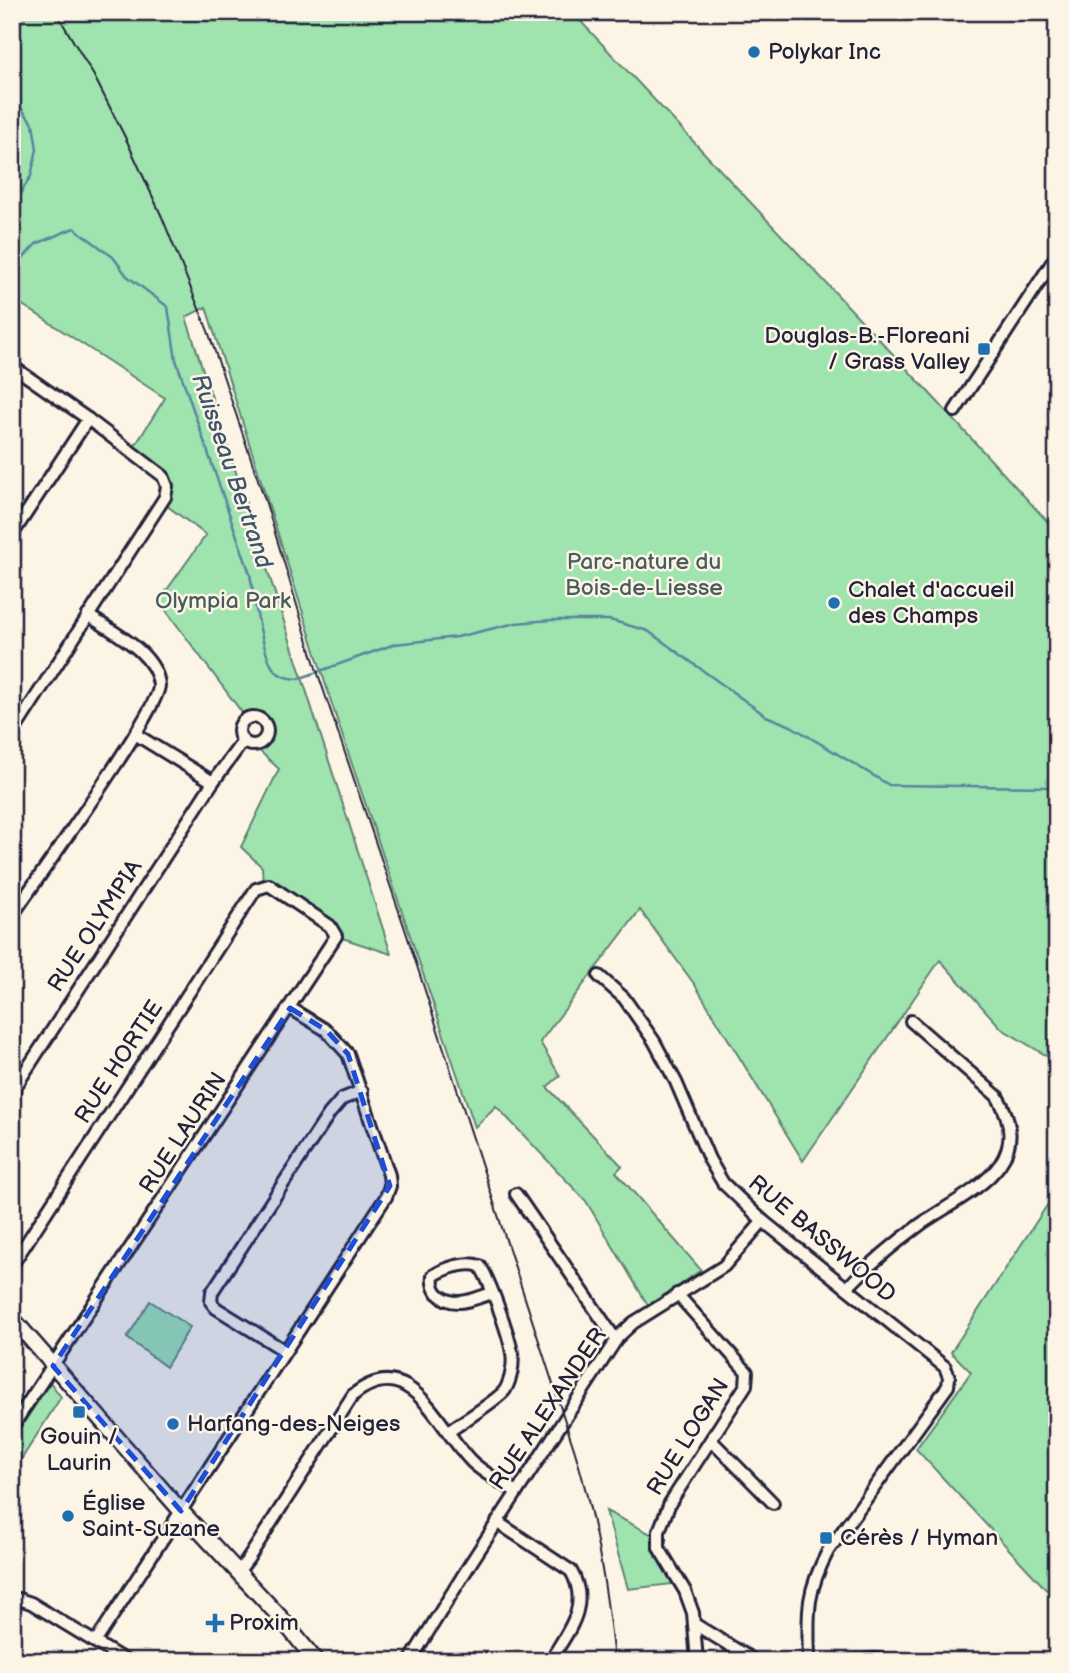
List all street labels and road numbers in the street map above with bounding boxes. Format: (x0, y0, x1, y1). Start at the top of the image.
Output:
street label: RUE OLYMPIA (42, 854, 149, 997)
street label: RUE HORTIE (69, 995, 169, 1129)
street label: RUE LAURIN (133, 1067, 233, 1199)
street label: RUE BASSWOOD (743, 1169, 901, 1309)
street label: RUE ALEXANDER (483, 1323, 613, 1495)
street label: RUE LOGAN (641, 1373, 735, 1501)

